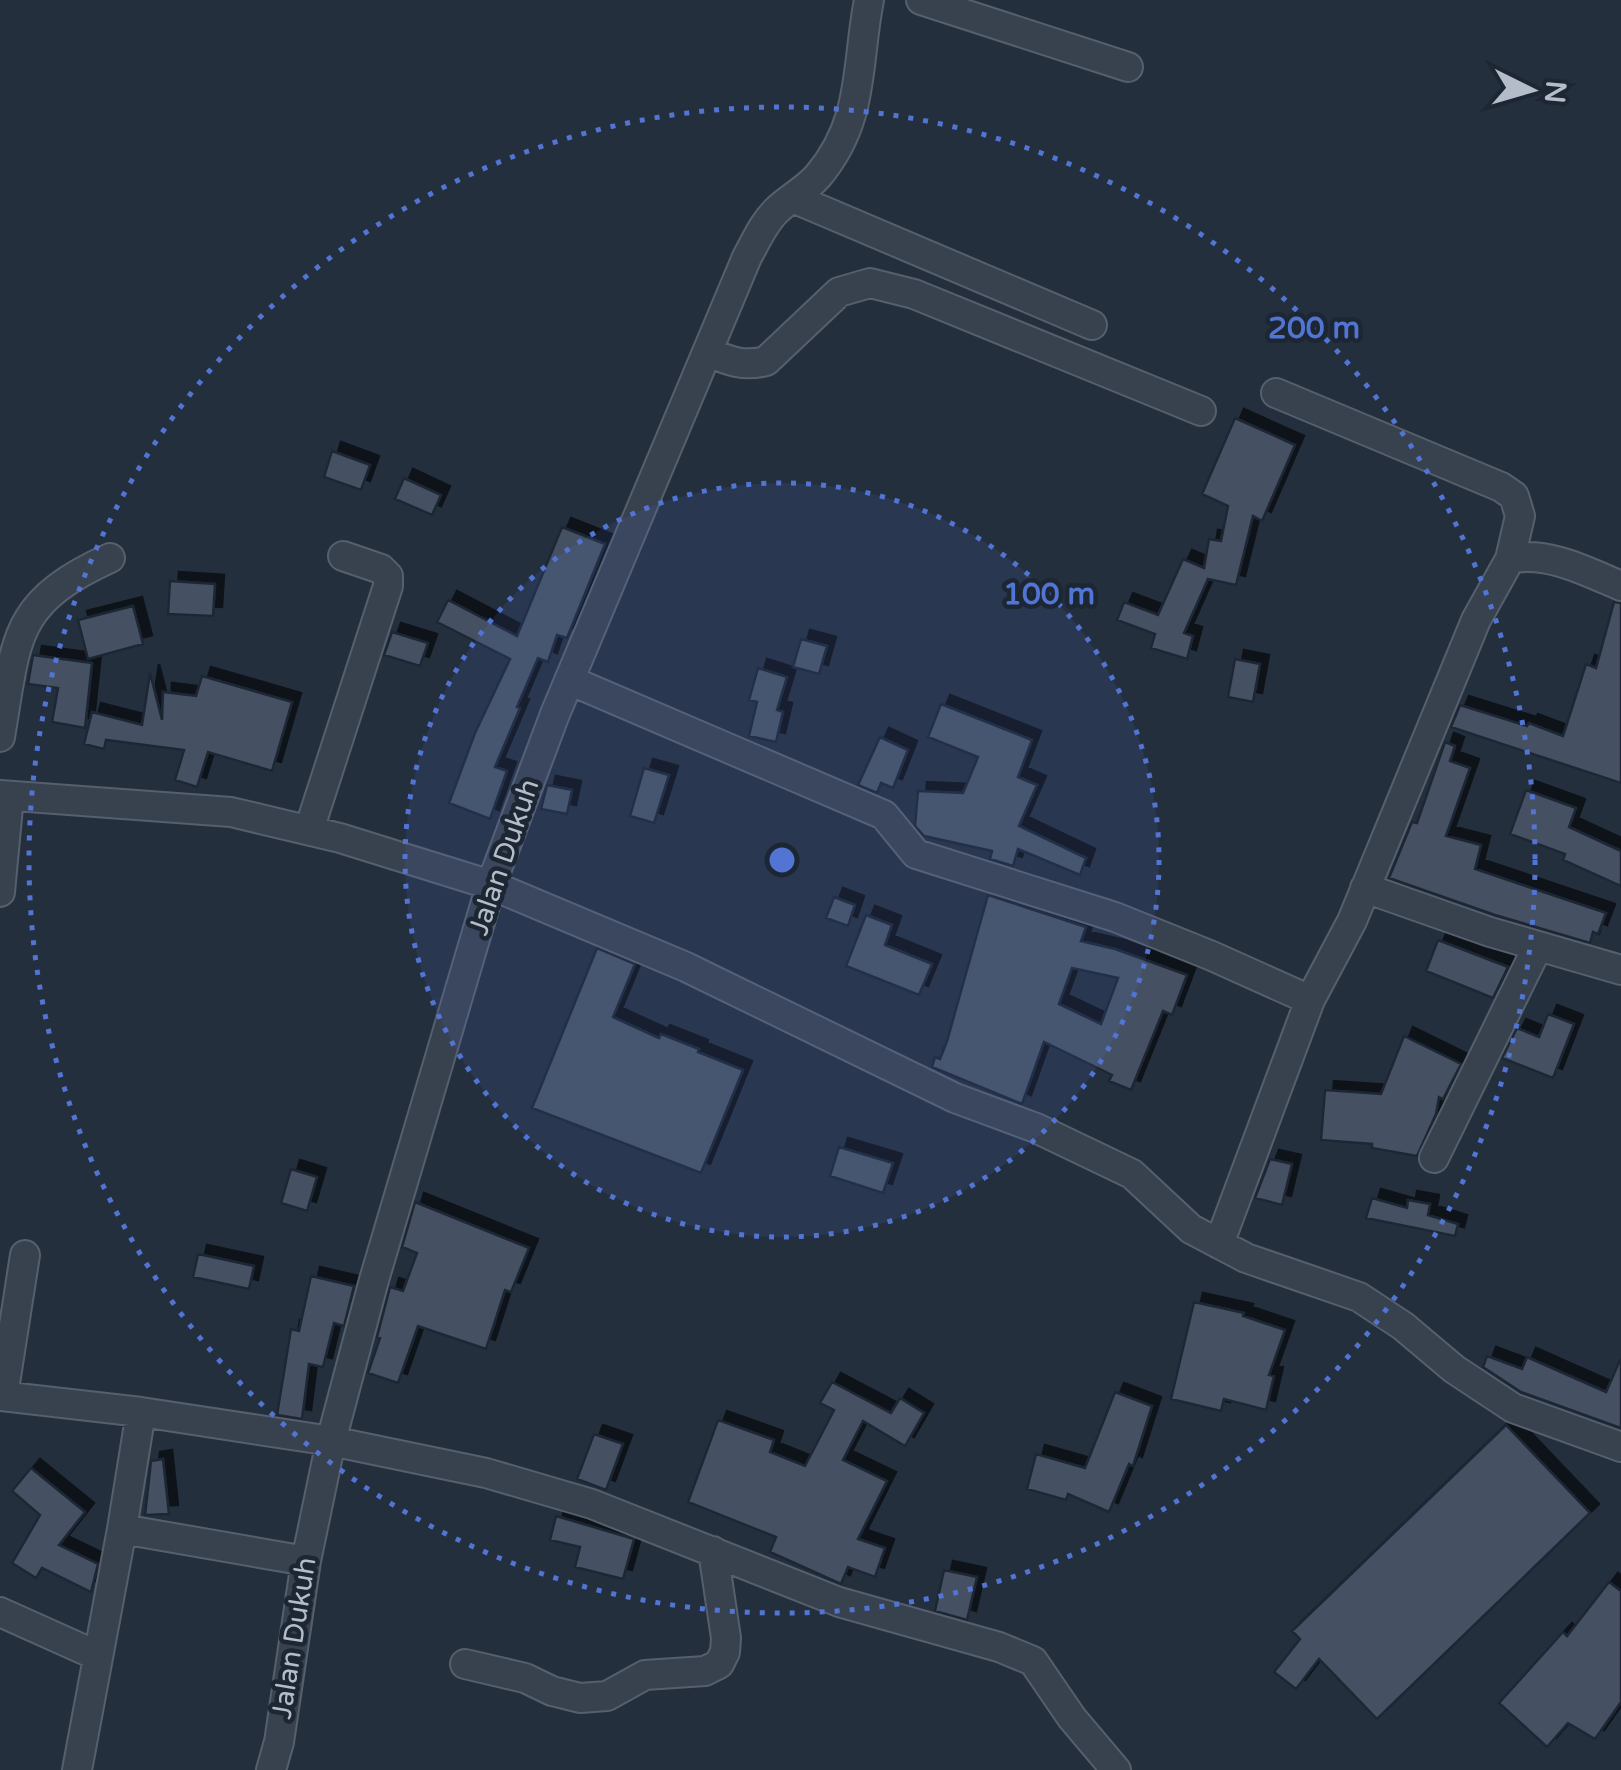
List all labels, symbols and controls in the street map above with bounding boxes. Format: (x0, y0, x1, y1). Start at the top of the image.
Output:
north arrow (1481, 40, 1581, 140)
text: N (1537, 79, 1573, 105)
text: 200 m (1268, 310, 1360, 347)
text: 100 m (1003, 576, 1095, 613)
street label: Jalan Dukuh (461, 774, 547, 940)
centre of rings (764, 842, 800, 878)
street label: Jalan Dukuh (264, 1555, 324, 1721)

